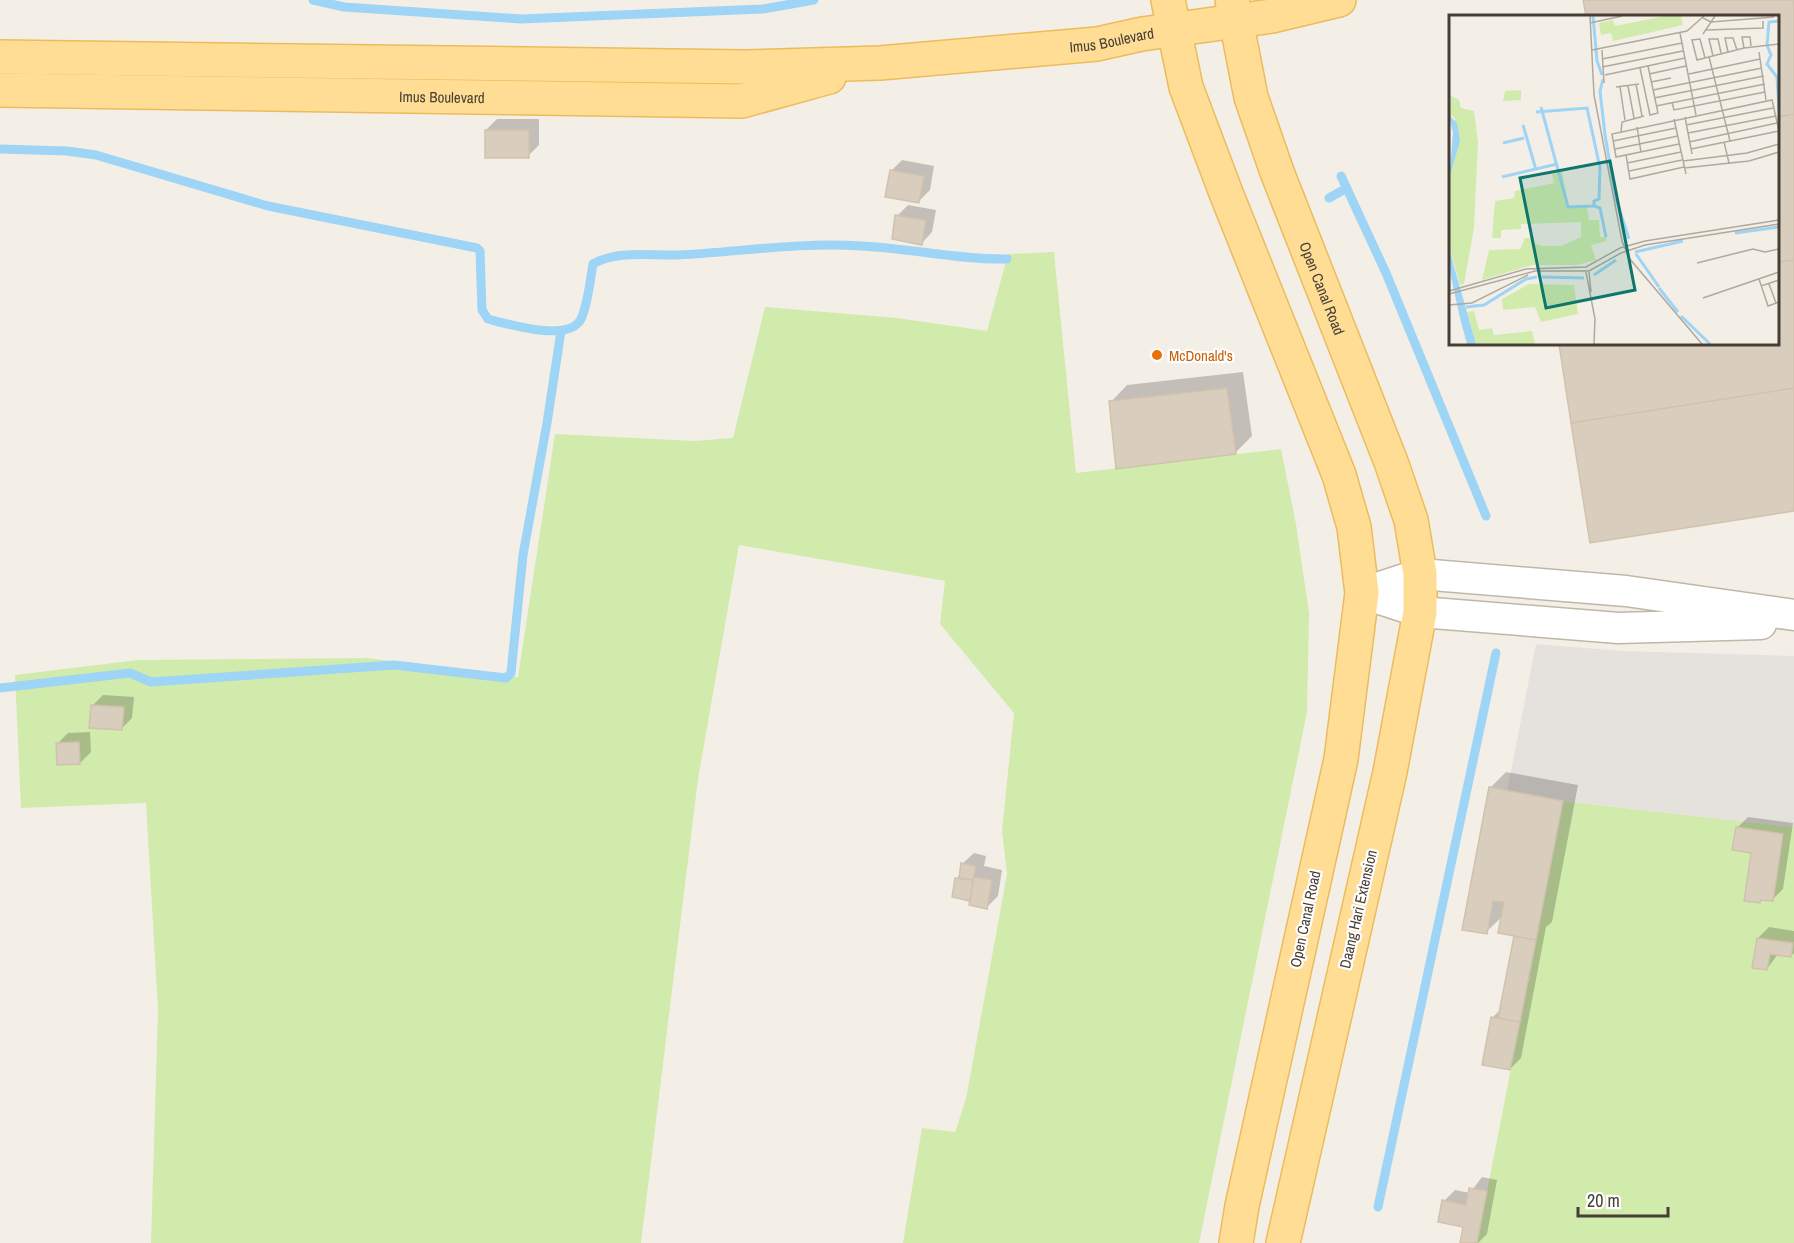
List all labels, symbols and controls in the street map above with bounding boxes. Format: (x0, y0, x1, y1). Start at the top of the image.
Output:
inset map (1449, 15, 1779, 345)
street label: Imus Boulevard (1068, 22, 1155, 57)
street label: Imus Boulevard (399, 85, 485, 108)
street label: Open Canal Road (1295, 238, 1350, 338)
place label: McDonald's (1169, 345, 1233, 366)
marker: McDonald's (1150, 348, 1164, 362)
street label: Daang Hari Extension (1334, 848, 1382, 970)
street label: Open Canal Road (1284, 869, 1326, 969)
scale bar (1578, 1180, 1668, 1218)
text: 20 m (1587, 1188, 1620, 1213)

